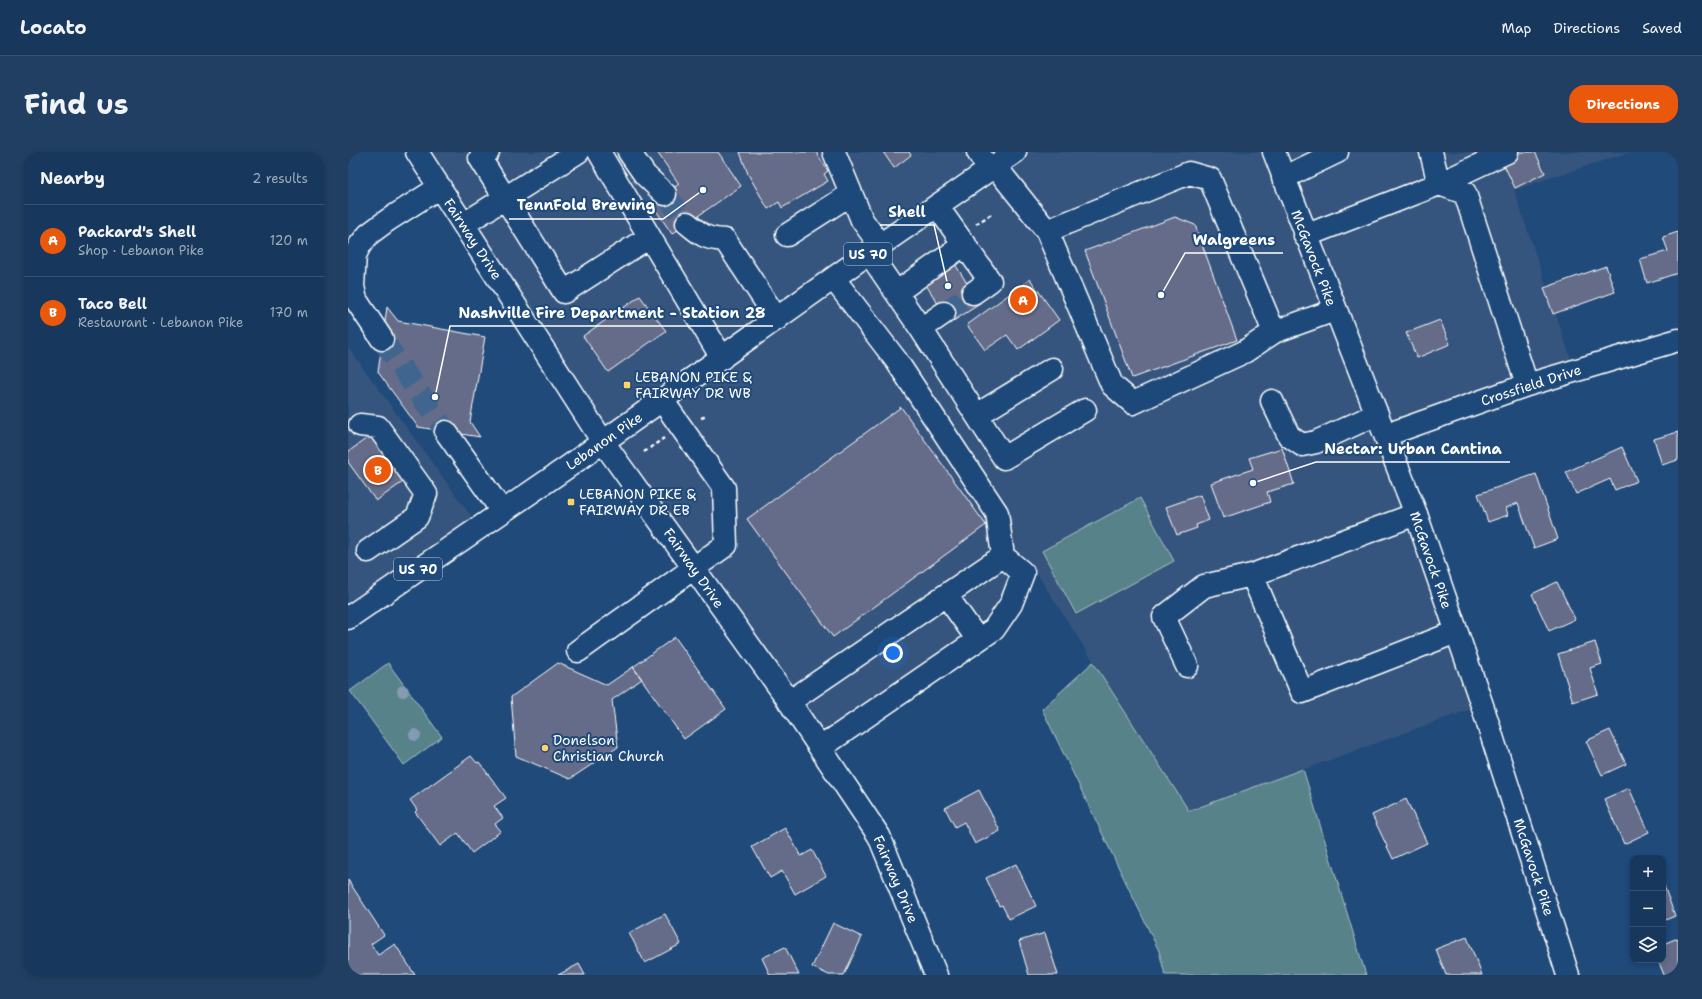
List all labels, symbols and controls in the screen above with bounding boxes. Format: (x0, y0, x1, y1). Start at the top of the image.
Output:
text: Locato (20, 15, 87, 40)
text: Map (1502, 19, 1532, 37)
text: Directions (1554, 19, 1620, 37)
text: Saved (1642, 19, 1682, 37)
text: Find us (24, 85, 129, 123)
button: Directions (1569, 85, 1678, 123)
text: Nearby (40, 167, 105, 189)
text: 2 results (252, 170, 308, 187)
callout: TennFold Brewing (509, 192, 663, 219)
street label: Fairway Drive (440, 195, 506, 283)
text: TennFold Brewing (517, 195, 655, 215)
callout: Shell (880, 198, 934, 225)
text: Shell (888, 202, 926, 222)
street label: McGavock Pike (1287, 207, 1341, 309)
text: Packard's Shell (78, 222, 196, 242)
callout: Walgreens (1185, 226, 1283, 253)
text: Walgreens (1193, 230, 1275, 250)
text: A (48, 232, 58, 249)
text: 120 m (270, 232, 308, 249)
text: Shop · Lebanon Pike (78, 242, 204, 259)
road number: US 70 (844, 243, 892, 265)
pin: A (1010, 285, 1036, 315)
text: Taco Bell (78, 294, 147, 314)
callout: Nashville Fire Department - Station 28 (450, 299, 773, 326)
text: Nashville Fire Department - Station 28 (458, 303, 766, 323)
text: B (49, 304, 57, 321)
text: 170 m (270, 304, 308, 321)
text: Restaurant · Lebanon Pike (78, 314, 243, 331)
street label: Crossfield Drive (1478, 360, 1584, 410)
place label: LEBANON PIKE & FAIRWAY DR WB (635, 368, 752, 402)
marker: LEBANON PIKE & FAIRWAY DR WB (622, 380, 632, 390)
street label: Lebanon Pike (562, 408, 646, 474)
callout: Nectar: Urban Cantina (1316, 435, 1510, 462)
text: Nectar: Urban Cantina (1324, 439, 1502, 459)
pin: B (365, 455, 391, 485)
place label: LEBANON PIKE & FAIRWAY DR EB (579, 485, 696, 519)
marker: LEBANON PIKE & FAIRWAY DR EB (566, 497, 576, 507)
street label: McGavock Pike (1406, 509, 1456, 611)
street label: Fairway Drive (660, 525, 728, 612)
road number: US 70 (394, 558, 442, 580)
your location (883, 643, 903, 663)
place label: Donelson Christian Church (553, 731, 664, 765)
marker: Donelson Christian Church (540, 743, 550, 753)
street label: McGavock Pike (1510, 816, 1558, 918)
street label: Fairway Drive (869, 832, 923, 926)
map controls (1630, 855, 1666, 963)
button: + (1630, 855, 1666, 891)
button: − (1630, 891, 1666, 927)
button: layers (1630, 927, 1666, 963)

